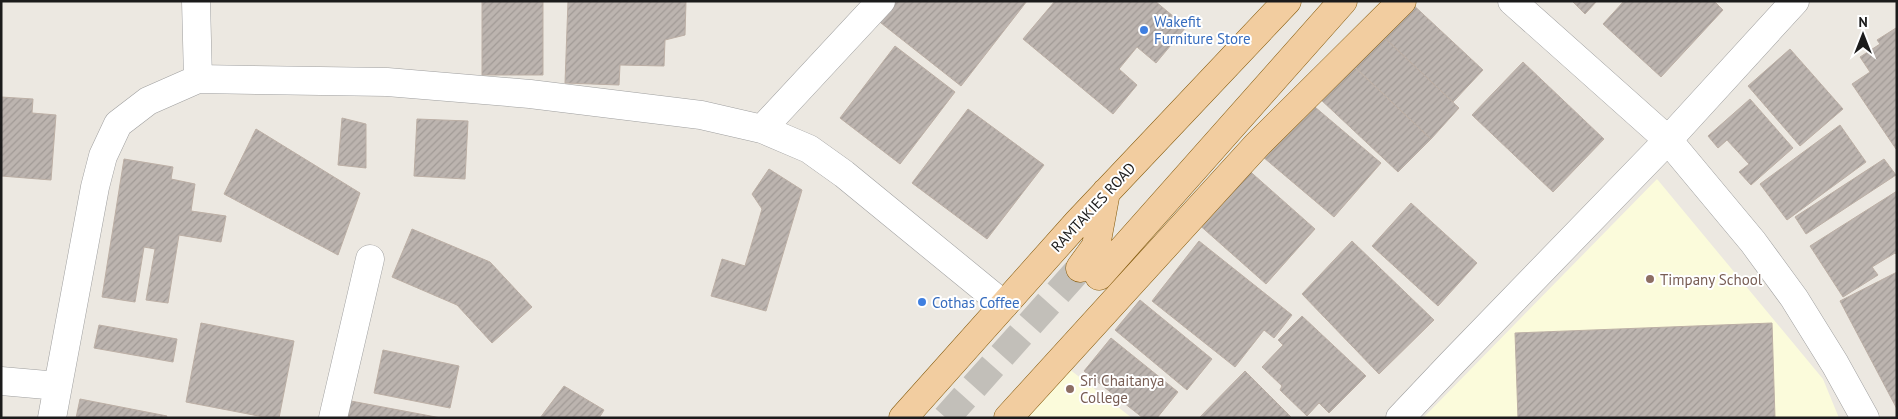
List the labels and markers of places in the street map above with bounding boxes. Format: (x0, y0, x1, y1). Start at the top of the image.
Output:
place label: Wakefit Furniture Store (1154, 12, 1251, 48)
marker: Wakefit Furniture Store (1138, 24, 1150, 36)
place label: Timpany School (1660, 270, 1763, 289)
marker: Timpany School (1644, 273, 1656, 285)
place label: Cothas Coffee (932, 293, 1020, 312)
marker: Cothas Coffee (916, 296, 928, 308)
place label: Sri Chaitanya College (1080, 371, 1164, 407)
marker: Sri Chaitanya College (1064, 383, 1076, 395)

